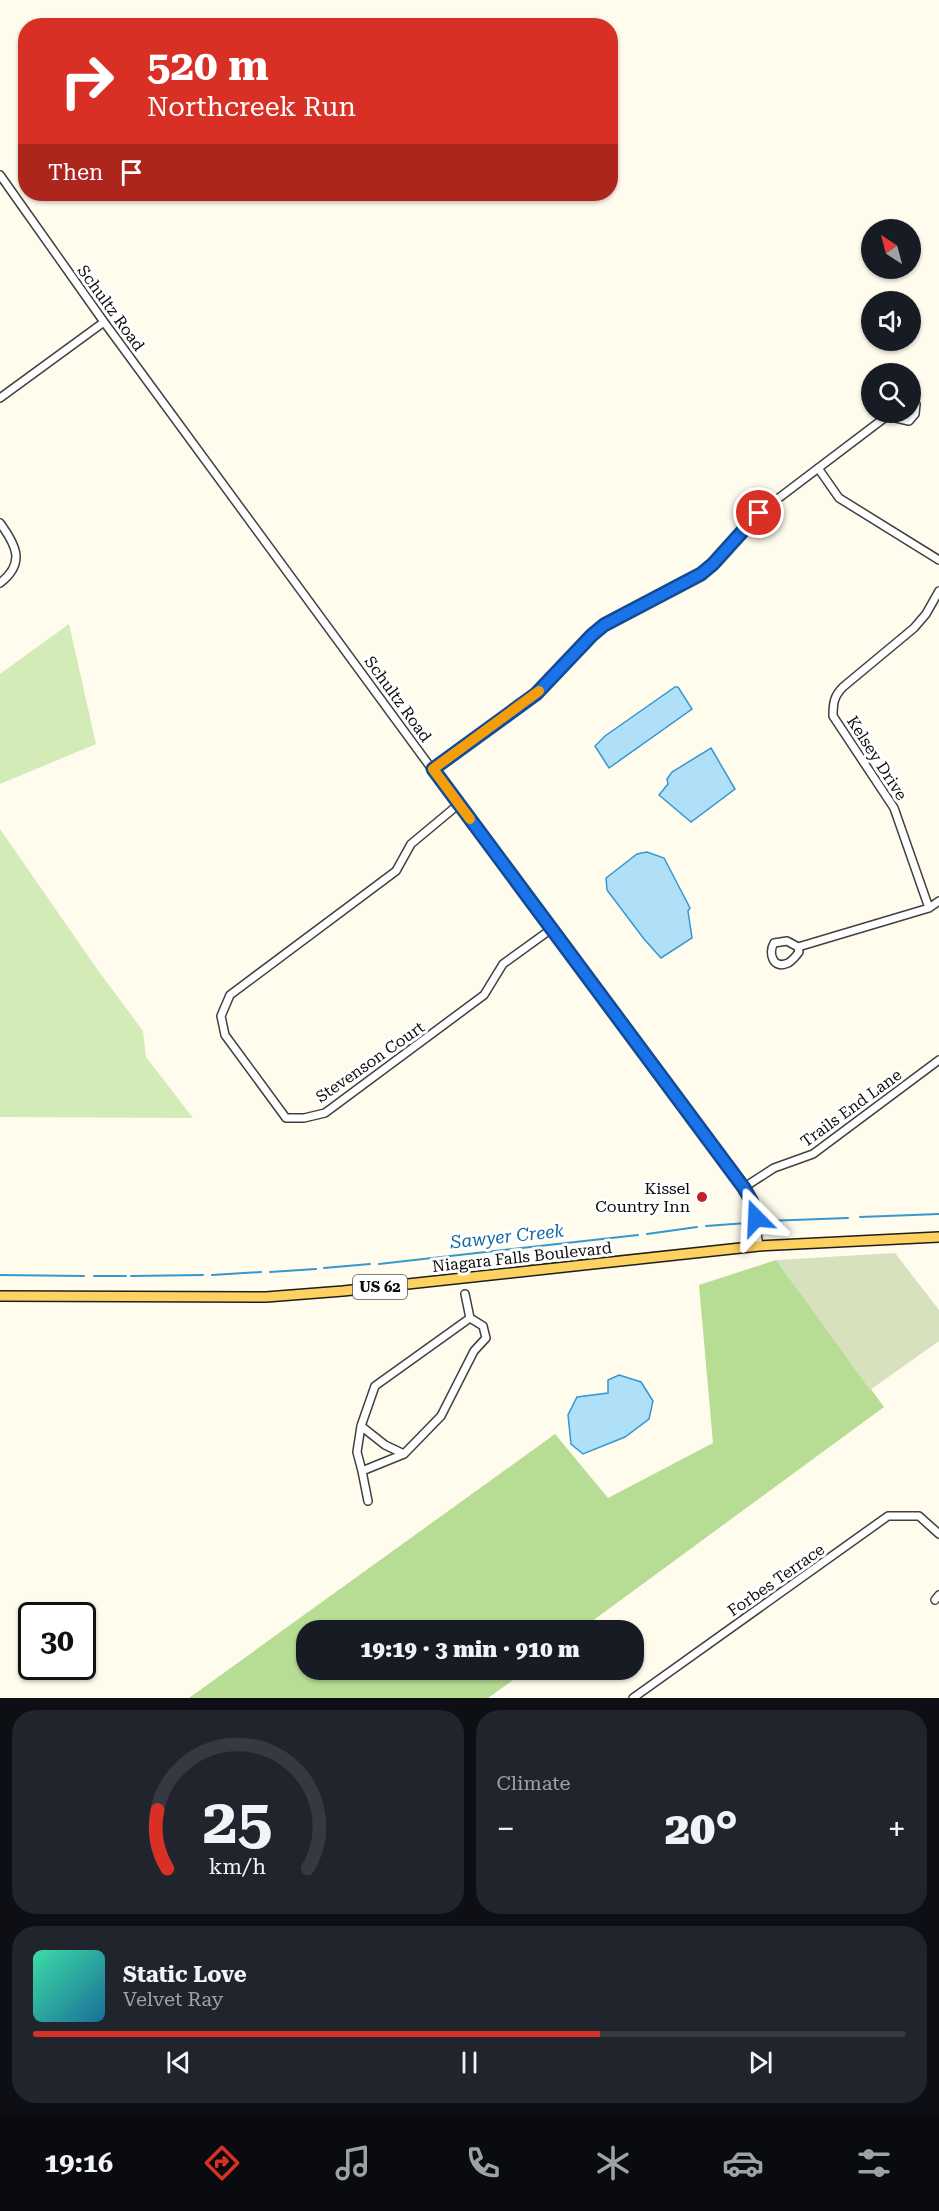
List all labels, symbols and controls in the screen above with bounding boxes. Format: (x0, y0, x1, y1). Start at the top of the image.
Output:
text: 520 m (147, 41, 269, 90)
icon: right (48, 42, 126, 120)
text: Northcreek Run (147, 91, 356, 123)
icon: arrive (115, 156, 148, 189)
text: Then (48, 160, 103, 185)
north arrow (861, 219, 921, 279)
map controls (861, 219, 921, 423)
street label: Schultz Road (74, 261, 148, 355)
button: sound (861, 291, 921, 351)
button: search (861, 363, 921, 423)
pin (733, 487, 784, 538)
icon: arrive (742, 496, 775, 529)
street label: Schultz Road (361, 652, 435, 746)
street label: Kelsey Drive (843, 712, 911, 804)
street label: Stevenson Court (312, 1017, 428, 1107)
street label: Trails End Lane (797, 1065, 905, 1151)
place label: Kissel Country Inn (595, 1179, 690, 1216)
position arrow (724, 1186, 788, 1250)
marker: Kissel Country Inn (695, 1190, 709, 1204)
water label: Sawyer Creek (448, 1220, 565, 1253)
street label: Niagara Falls Boulevard (431, 1238, 613, 1276)
road number: US 62 (353, 1275, 407, 1299)
street label: Forbes Terrace (724, 1539, 828, 1620)
speed limit sign: 30 (18, 1602, 96, 1680)
text: 19:19 · 3 min · 910 m (360, 1637, 580, 1662)
text: Climate (497, 1771, 571, 1795)
text: 25 (203, 1785, 273, 1858)
text: 20° (665, 1802, 738, 1855)
text: − (497, 1809, 515, 1848)
text: + (888, 1809, 906, 1848)
text: km/h (209, 1854, 267, 1879)
text: Static Love (123, 1962, 247, 1987)
text: Velvet Ray (123, 1987, 223, 2011)
icon: previous (162, 2046, 195, 2079)
icon: pause (453, 2046, 486, 2079)
icon: next (744, 2046, 777, 2079)
icon: directions (201, 2142, 243, 2184)
icon: music (332, 2142, 374, 2184)
icon: phone (462, 2142, 504, 2184)
icon: climate (592, 2142, 634, 2184)
icon: car (722, 2142, 764, 2184)
icon: filters (853, 2142, 895, 2184)
text: 19:16 (44, 2147, 113, 2179)

